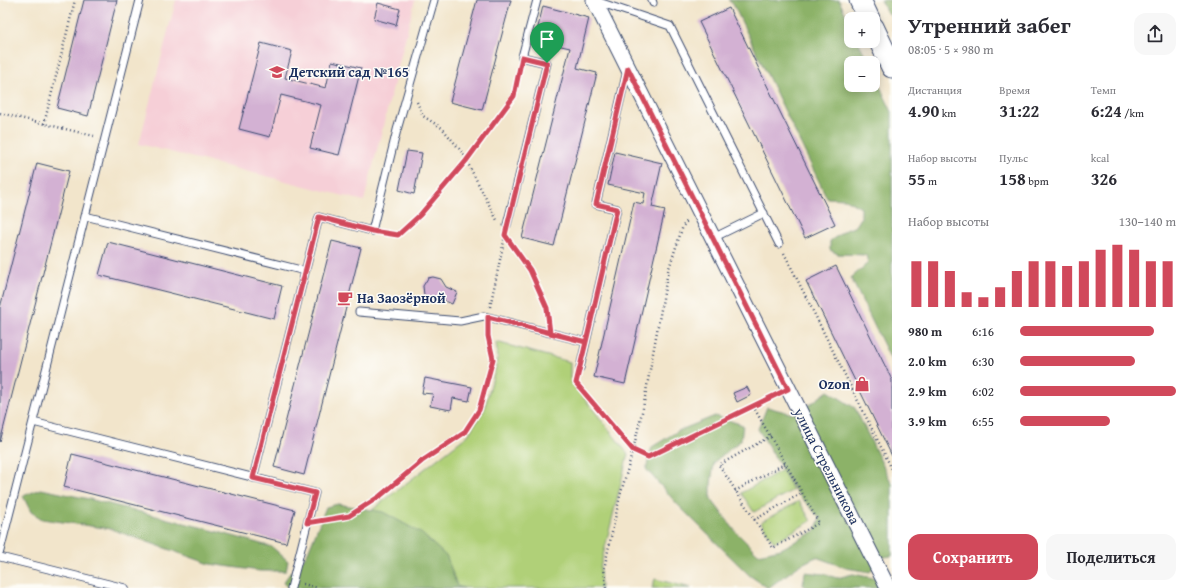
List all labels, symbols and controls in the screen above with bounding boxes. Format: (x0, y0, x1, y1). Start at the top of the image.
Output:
text: Утренний забег (908, 9, 1071, 41)
map controls (844, 12, 880, 92)
button: + (844, 12, 880, 48)
button: share (1134, 13, 1176, 55)
pin (530, 22, 564, 63)
icon: arrive (536, 28, 558, 50)
text: 08:05 · 5 × 980 m (908, 40, 994, 59)
button: − (844, 56, 880, 92)
place label: Детский сад №165 (288, 62, 409, 82)
school or university icon: Детский сад №165 (268, 63, 286, 81)
text: Дистанция (908, 82, 962, 98)
text: Время (999, 82, 1030, 98)
text: Темп (1091, 82, 1116, 98)
text: 4.90 (908, 98, 939, 123)
text: 31:22 (999, 98, 1039, 123)
text: 6:24 (1091, 98, 1122, 123)
text: km (939, 105, 956, 121)
text: /km (1122, 105, 1144, 121)
text: Набор высоты (908, 150, 977, 166)
text: Пульс (999, 150, 1028, 166)
text: kcal (1091, 150, 1109, 166)
text: 55 (908, 166, 926, 191)
text: 158 (999, 166, 1026, 191)
text: 326 (1091, 166, 1117, 191)
text: m (926, 173, 937, 189)
text: bpm (1026, 173, 1049, 189)
text: Набор высоты (908, 212, 989, 231)
text: 130–140 m (1119, 212, 1176, 231)
place label: На Заозёрной (357, 288, 446, 308)
cafe icon: На Заозёрной (336, 289, 354, 307)
text: 980 m (908, 322, 942, 341)
text: 6:16 (972, 322, 994, 341)
text: 2.0 km (908, 352, 947, 371)
text: 6:30 (972, 352, 994, 371)
place label: Ozon (819, 374, 851, 394)
shop icon: Ozon (853, 375, 871, 393)
text: 2.9 km (908, 382, 947, 401)
text: 6:02 (972, 382, 994, 401)
street label: улица Стрельникова (789, 404, 865, 528)
text: 3.9 km (908, 412, 947, 431)
text: 6:55 (972, 412, 994, 431)
button: Сохранить (908, 534, 1038, 580)
button: Поделиться (1046, 534, 1176, 580)

